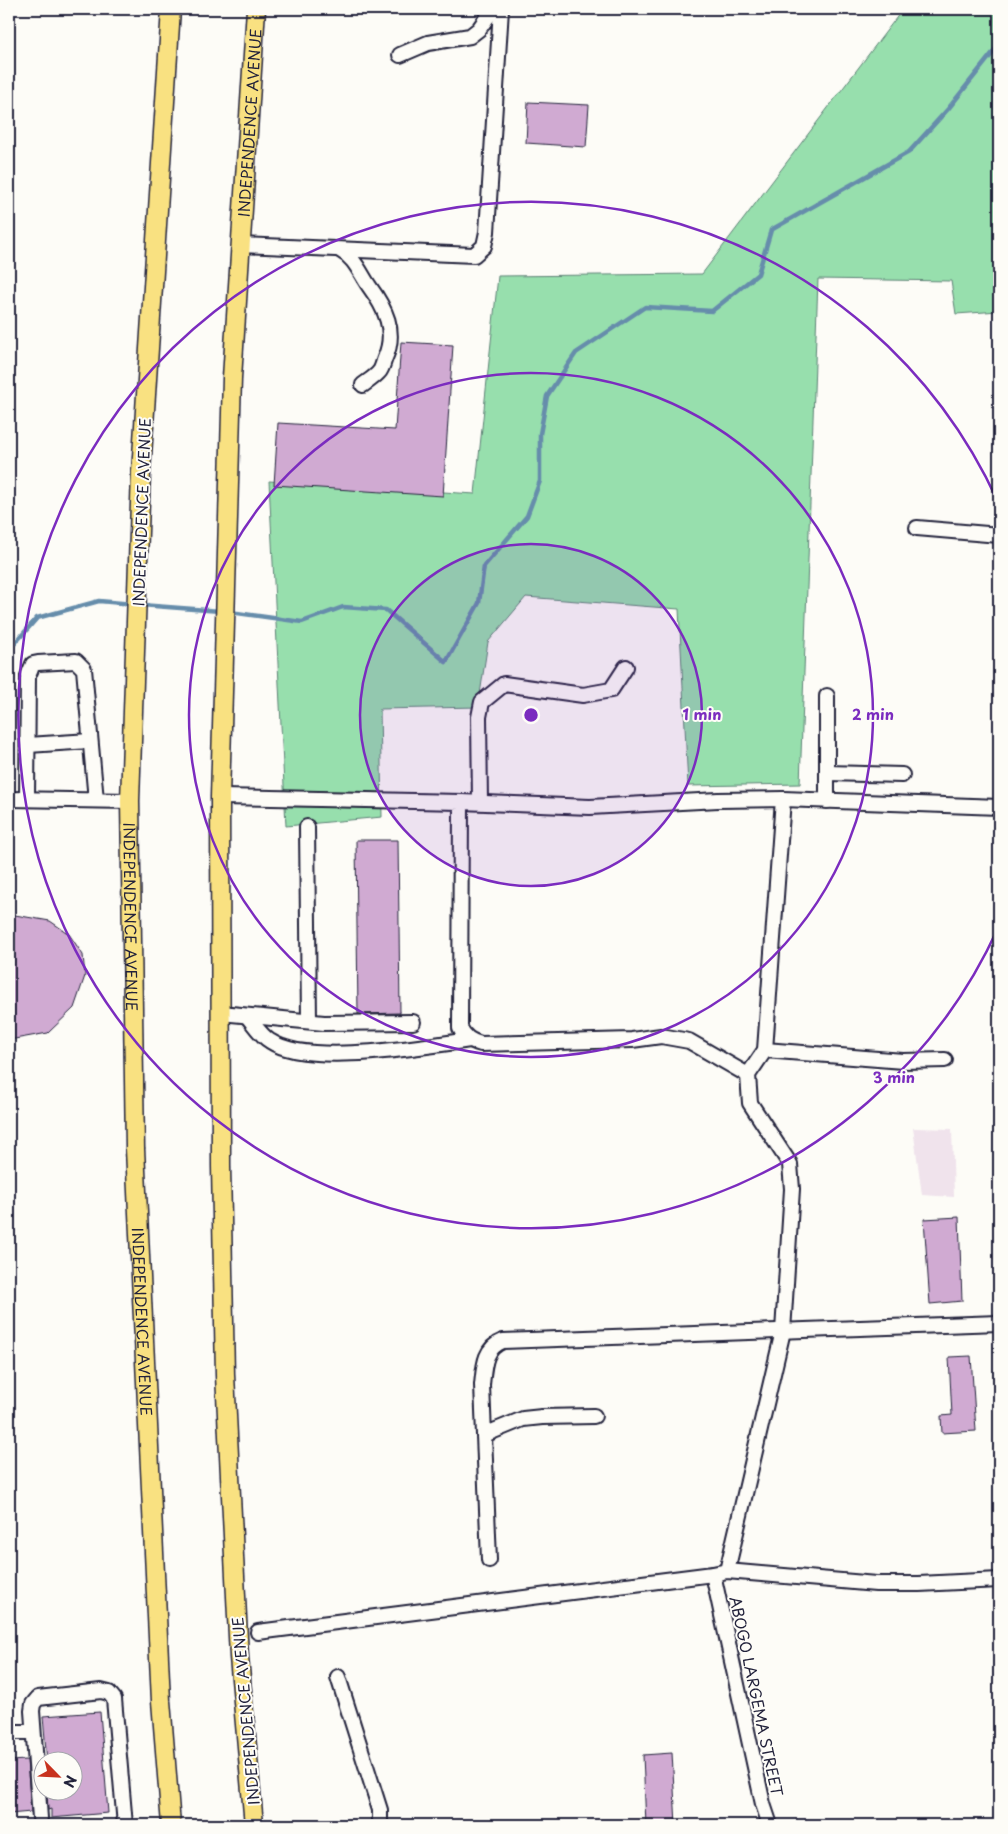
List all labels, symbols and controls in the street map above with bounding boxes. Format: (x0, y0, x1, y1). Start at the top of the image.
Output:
street label: INDEPENDENCE AVENUE (231, 28, 266, 218)
street label: INDEPENDENCE AVENUE (126, 417, 156, 607)
text: 1 min (683, 702, 721, 725)
text: 2 min (852, 702, 894, 725)
centre of rings (522, 706, 540, 724)
street label: INDEPENDENCE AVENUE (119, 822, 145, 1011)
text: 3 min (873, 1065, 915, 1088)
street label: INDEPENDENCE AVENUE (127, 1227, 159, 1416)
street label: ABOGO LARGEMA STREET (725, 1594, 790, 1799)
street label: INDEPENDENCE AVENUE (225, 1616, 265, 1806)
north arrow (32, 1752, 82, 1802)
text: N (58, 1772, 82, 1791)

